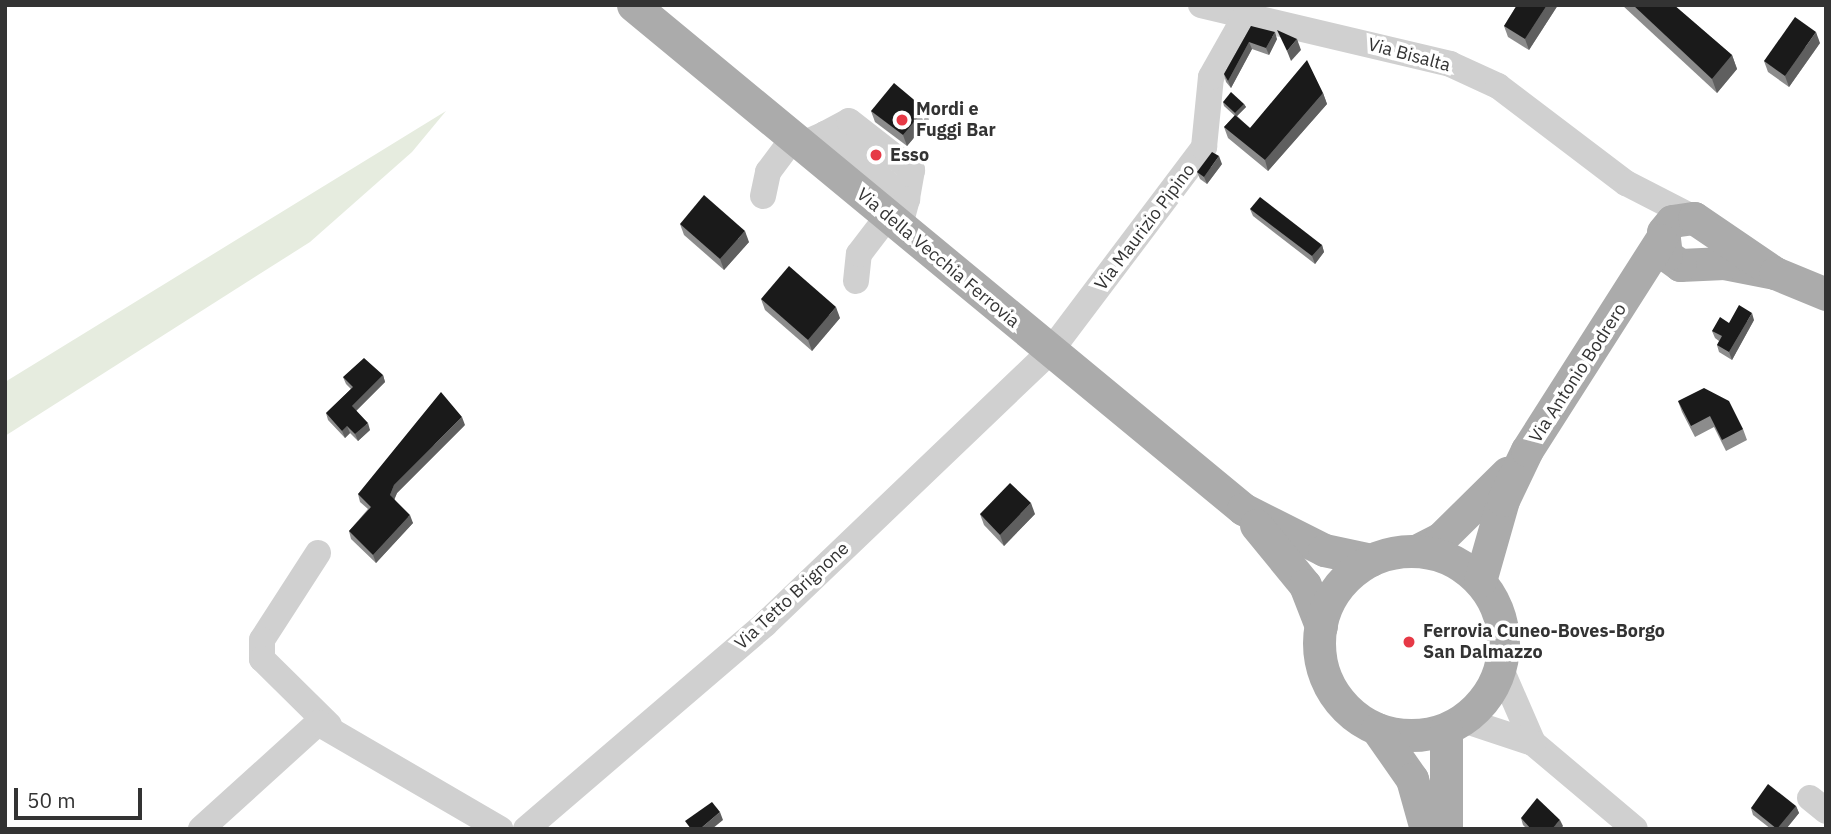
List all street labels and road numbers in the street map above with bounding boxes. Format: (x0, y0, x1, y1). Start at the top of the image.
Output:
street label: Via Bisalta (1365, 34, 1453, 76)
street label: Via Maurizio Pipino (1090, 160, 1200, 294)
street label: Via della Vecchia Ferrovia (852, 184, 1024, 332)
street label: Via Antonio Bodrero (1525, 299, 1631, 447)
street label: Via Tetto Brignone (731, 538, 853, 654)

